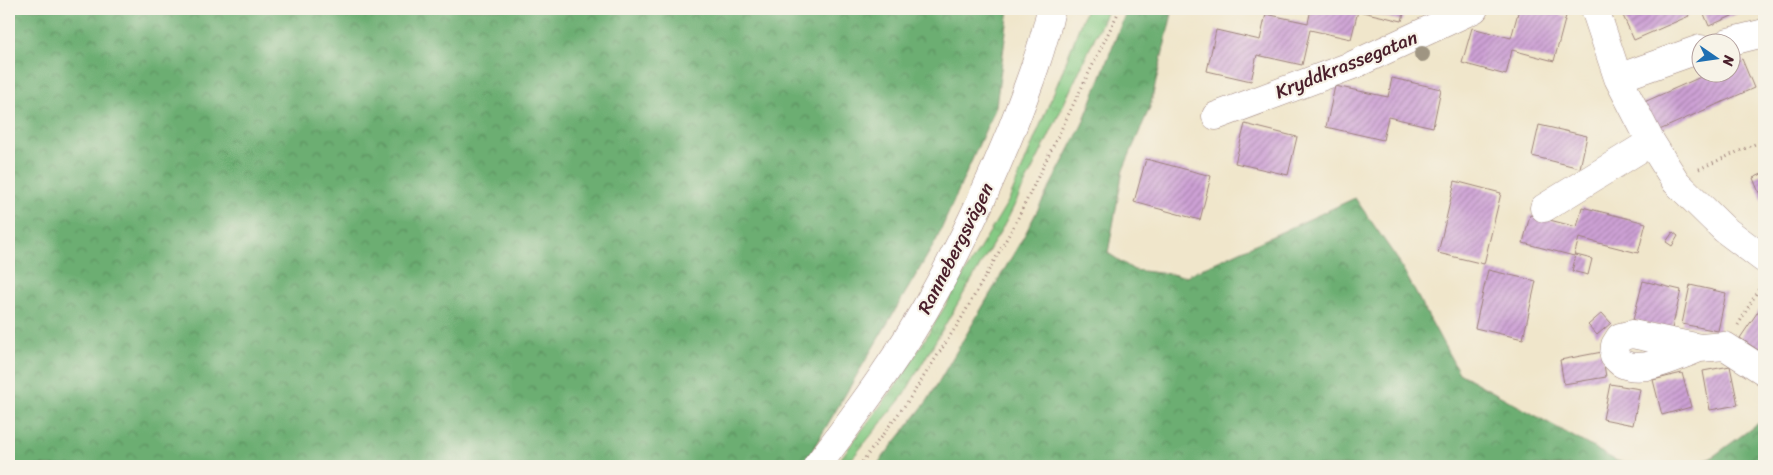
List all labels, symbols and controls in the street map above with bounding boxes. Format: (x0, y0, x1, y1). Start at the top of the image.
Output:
street label: Kryddkrassegatan (1270, 21, 1422, 108)
north arrow (1690, 32, 1740, 82)
text: N (1715, 52, 1742, 69)
street label: Rannebergsvägen (908, 177, 1003, 320)

